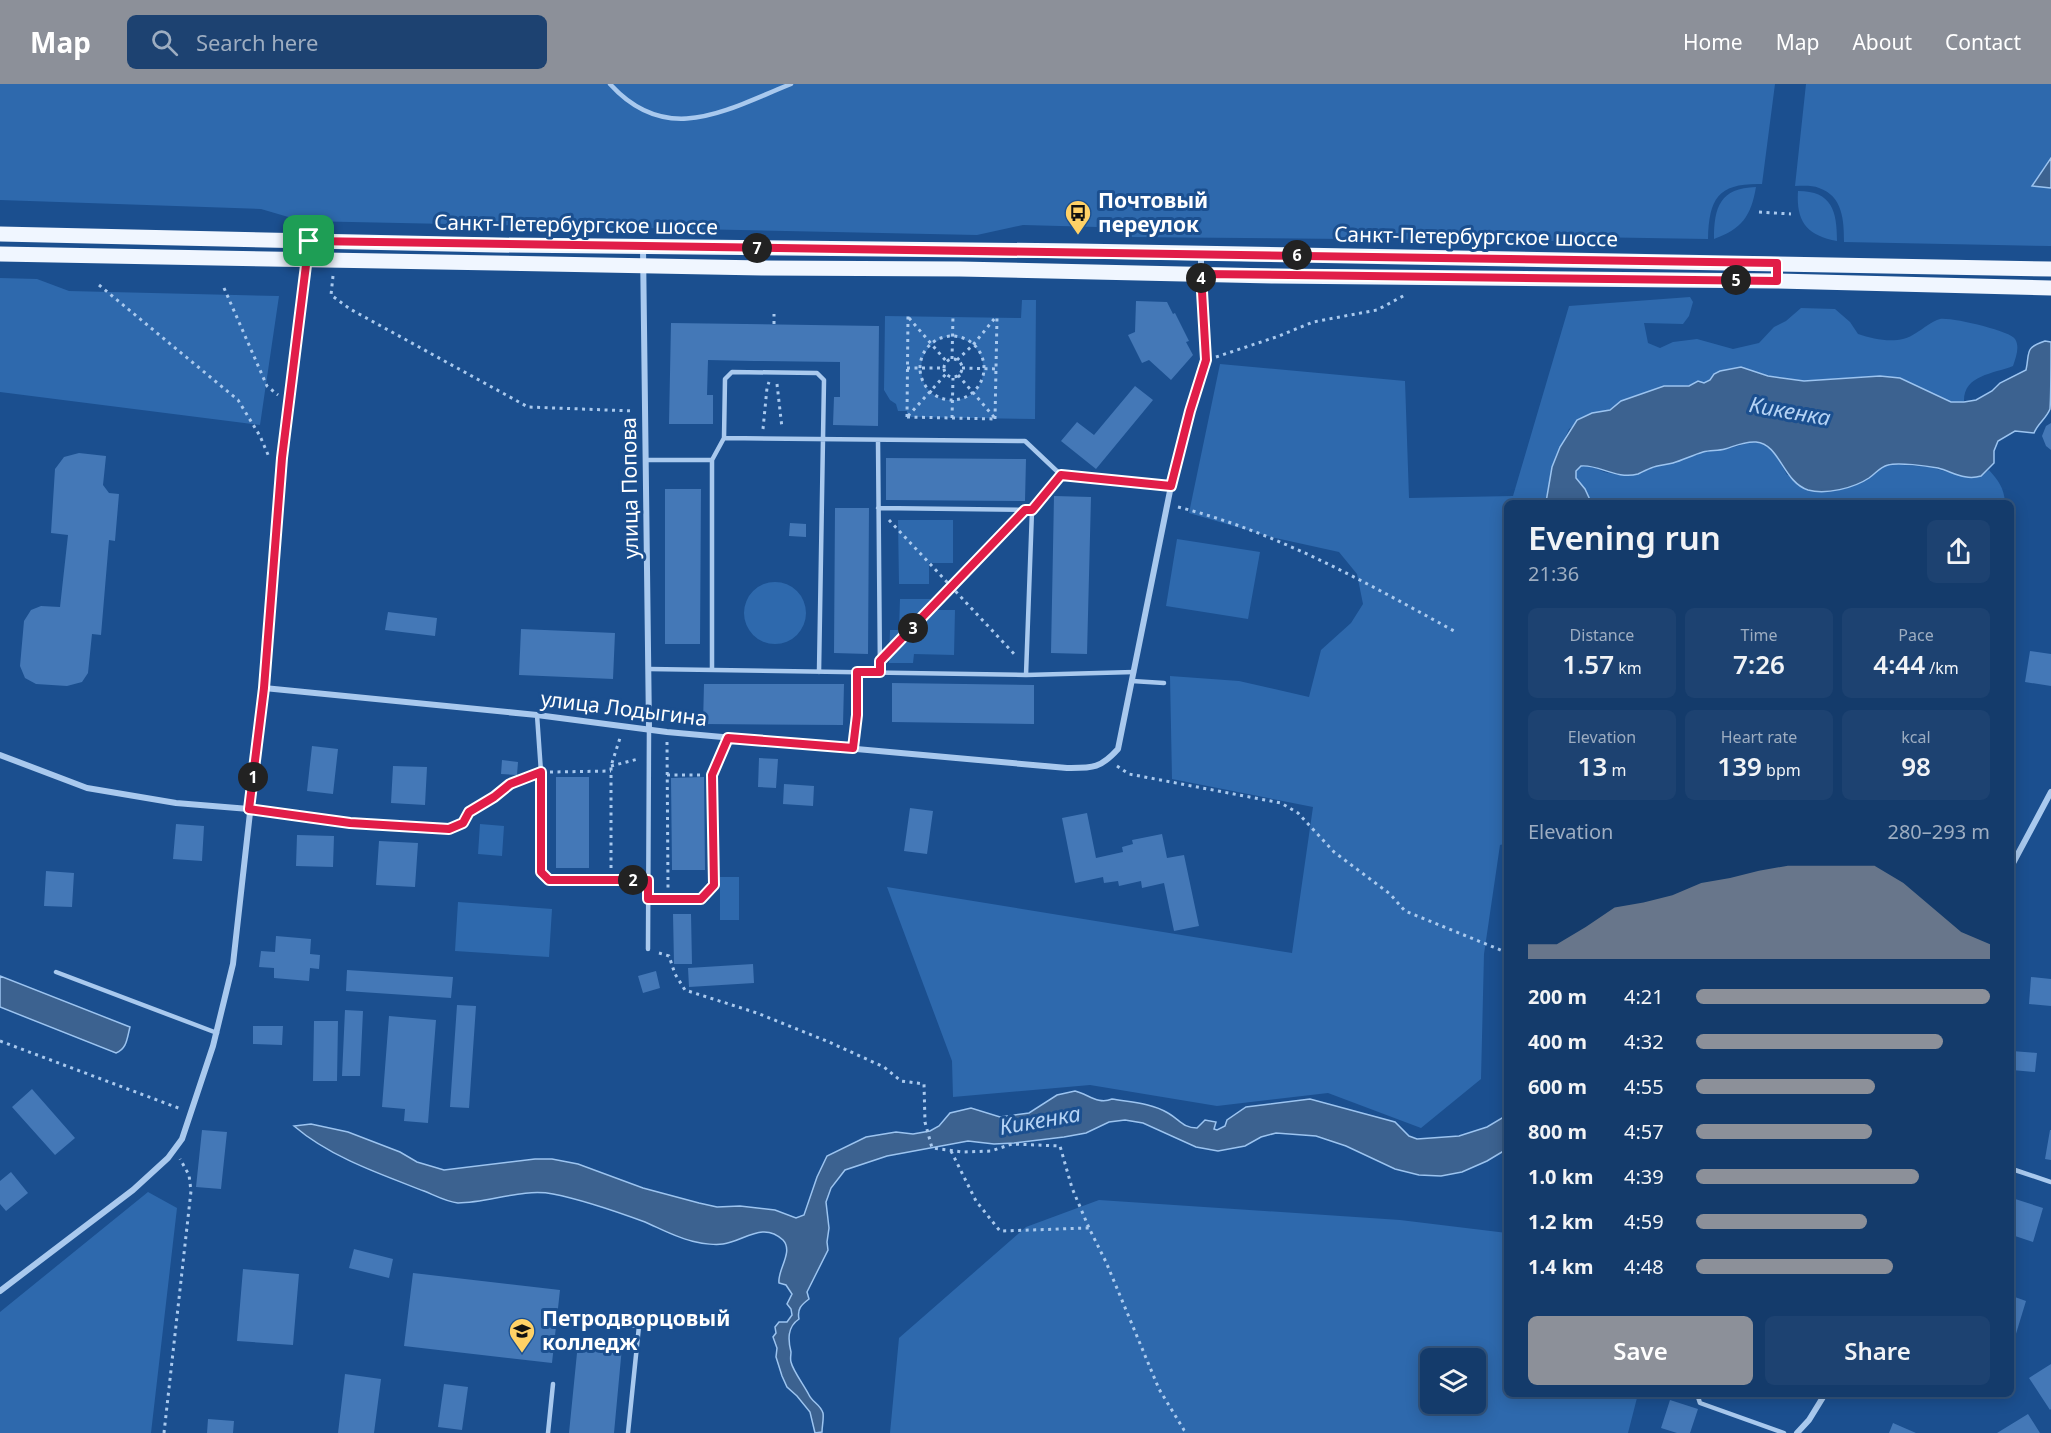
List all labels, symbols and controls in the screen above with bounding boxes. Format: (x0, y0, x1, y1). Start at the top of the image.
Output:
search box (127, 15, 547, 69)
text: Map (30, 23, 91, 61)
icon: search (148, 26, 181, 59)
text: Search here (196, 27, 318, 57)
text: Home (1683, 28, 1743, 56)
text: Map (1776, 28, 1819, 56)
text: About (1852, 28, 1912, 56)
text: Contact (1945, 28, 2021, 56)
place label: Почтовый переулок (1098, 186, 1208, 238)
bus stop icon: Почтовый переулок (1063, 198, 1093, 236)
street label: Санкт-Петербургское шоссе (434, 208, 718, 240)
pin (283, 215, 334, 266)
street label: Санкт-Петербургское шоссе (1334, 220, 1618, 252)
icon: arrive (292, 224, 325, 257)
pin: 7 (742, 233, 772, 263)
text: 7 (752, 237, 762, 259)
pin: 6 (1282, 240, 1312, 270)
text: 6 (1292, 244, 1302, 266)
pin: 4 (1186, 263, 1216, 293)
pin: 5 (1721, 265, 1751, 295)
text: 4 (1196, 267, 1206, 289)
text: 5 (1731, 269, 1741, 291)
water label: Кикенка (1747, 388, 1833, 432)
street label: улица Попова (614, 417, 644, 559)
text: Evening run (1528, 515, 1721, 560)
button: share (1927, 520, 1990, 583)
text: 21:36 (1528, 560, 1579, 587)
pin: 3 (898, 613, 928, 643)
text: 3 (908, 617, 918, 639)
text: Distance (1570, 624, 1634, 646)
text: Time (1740, 624, 1778, 646)
text: Pace (1898, 624, 1934, 646)
text: 1.57 (1562, 646, 1614, 682)
text: 7:26 (1733, 646, 1785, 682)
text: 4:44 (1873, 646, 1925, 682)
text: km (1614, 657, 1642, 679)
text: /km (1925, 657, 1959, 679)
street label: улица Лодыгина (539, 684, 709, 732)
text: Elevation (1568, 726, 1636, 748)
text: Heart rate (1721, 726, 1797, 748)
text: kcal (1901, 726, 1931, 748)
text: 13 (1578, 748, 1607, 784)
text: 139 (1717, 748, 1762, 784)
text: 98 (1901, 748, 1931, 784)
text: m (1607, 759, 1626, 781)
text: bpm (1762, 759, 1801, 781)
pin: 1 (238, 762, 268, 792)
text: 1 (248, 766, 258, 788)
text: Elevation (1528, 818, 1613, 845)
text: 280–293 m (1887, 818, 1990, 845)
pin: 2 (618, 865, 648, 895)
text: 2 (628, 869, 638, 891)
text: 200 m (1528, 983, 1587, 1010)
text: 4:21 (1624, 983, 1664, 1010)
text: 400 m (1528, 1028, 1587, 1055)
text: 4:32 (1624, 1028, 1664, 1055)
text: 600 m (1528, 1073, 1587, 1100)
text: 4:55 (1624, 1073, 1664, 1100)
water label: Кикенка (997, 1097, 1083, 1141)
text: 800 m (1528, 1118, 1587, 1145)
text: 4:57 (1624, 1118, 1664, 1145)
text: 1.0 km (1528, 1163, 1594, 1190)
text: 4:39 (1624, 1163, 1664, 1190)
text: 1.2 km (1528, 1208, 1594, 1235)
text: 4:59 (1624, 1208, 1664, 1235)
text: 1.4 km (1528, 1253, 1594, 1280)
text: 4:48 (1624, 1253, 1664, 1280)
place label: Петродворцовый колледж (542, 1304, 730, 1356)
school or university icon: Петродворцовый колледж (507, 1316, 537, 1354)
button: Save (1528, 1316, 1753, 1385)
button: Share (1765, 1316, 1990, 1385)
map controls (1420, 1348, 1486, 1414)
button: layers (1420, 1348, 1486, 1414)

